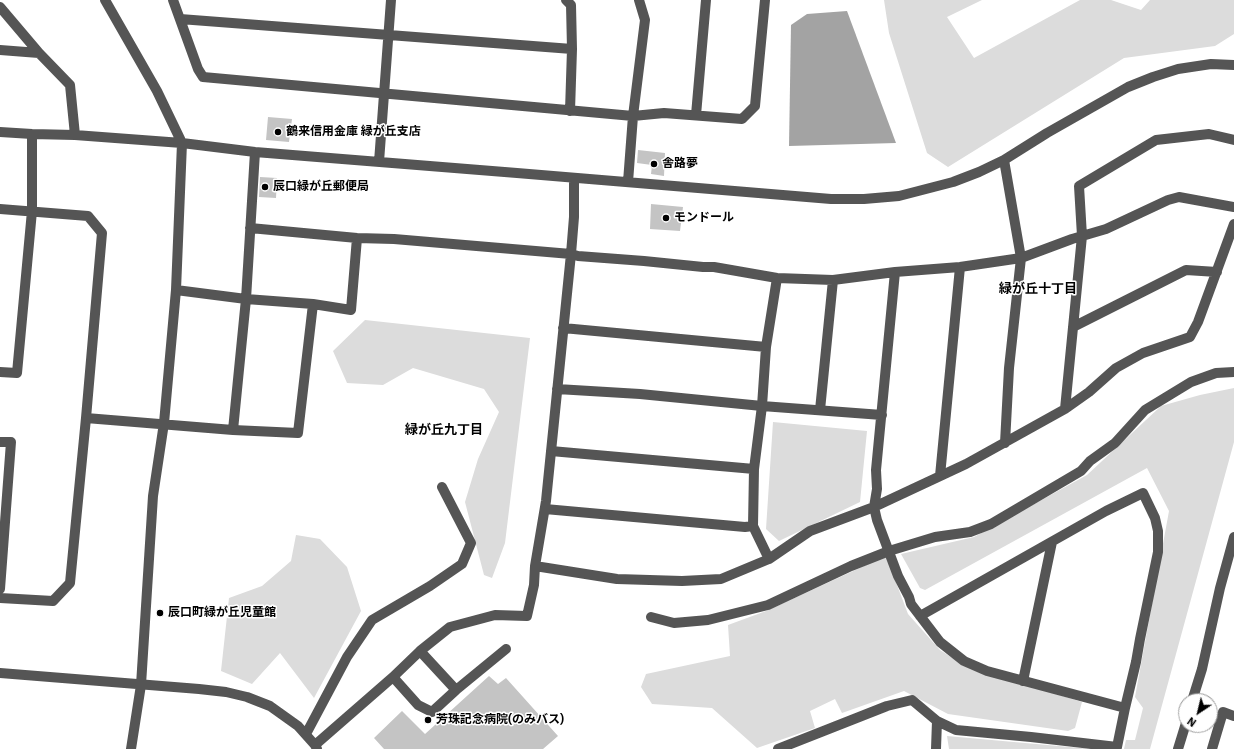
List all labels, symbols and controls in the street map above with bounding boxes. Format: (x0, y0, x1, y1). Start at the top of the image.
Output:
place label: 鶴来信用金庫 緑が丘支店 (286, 125, 421, 139)
marker: 鶴来信用金庫 緑が丘支店 (273, 127, 283, 137)
place label: 舎路夢 (662, 157, 698, 171)
marker: 舎路夢 (649, 159, 659, 169)
place label: 辰口緑が丘郵便局 (273, 180, 369, 194)
marker: 辰口緑が丘郵便局 (260, 182, 270, 192)
place label: モンドール (674, 211, 734, 225)
marker: モンドール (661, 213, 671, 223)
district label: 緑が丘十丁目 (999, 281, 1077, 297)
district label: 緑が丘九丁目 (405, 422, 483, 438)
place label: 辰口町緑が丘児童館 (168, 606, 276, 620)
marker: 辰口町緑が丘児童館 (155, 608, 165, 618)
north arrow (1178, 693, 1218, 733)
place label: 芳珠記念病院(のみバス) (436, 713, 564, 727)
text: N (1184, 714, 1199, 730)
marker: 芳珠記念病院(のみバス) (423, 715, 433, 725)

